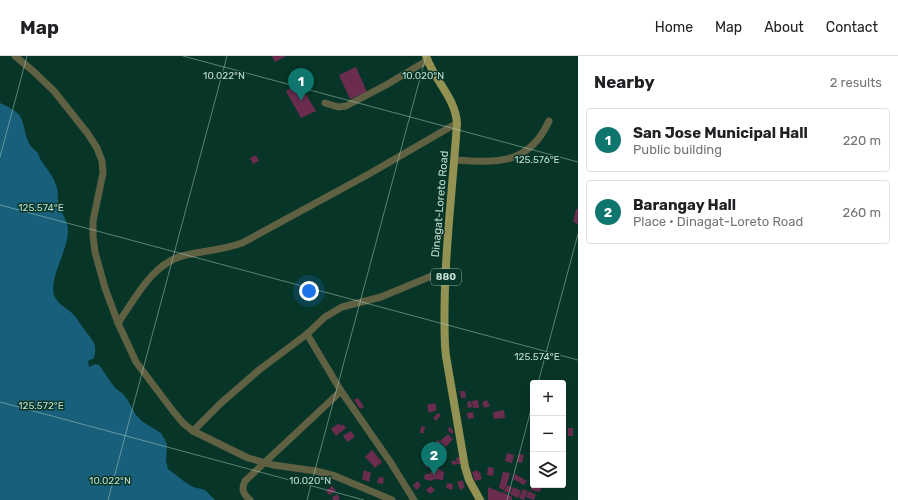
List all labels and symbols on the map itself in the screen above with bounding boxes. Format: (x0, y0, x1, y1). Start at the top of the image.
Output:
pin: 1 (288, 68, 314, 101)
text: 10.022°N (203, 70, 245, 82)
text: 10.020°N (402, 70, 444, 82)
street label: Dinagat-Loreto Road (429, 150, 451, 258)
text: 125.576°E (514, 154, 560, 166)
text: 125.574°E (18, 202, 64, 214)
road number: 880 (431, 269, 461, 285)
your location (299, 281, 319, 301)
text: 125.574°E (514, 351, 560, 363)
text: 125.572°E (18, 400, 64, 412)
pin: 2 (421, 442, 447, 475)
text: 10.022°N (89, 475, 131, 487)
text: 10.020°N (289, 475, 331, 487)

